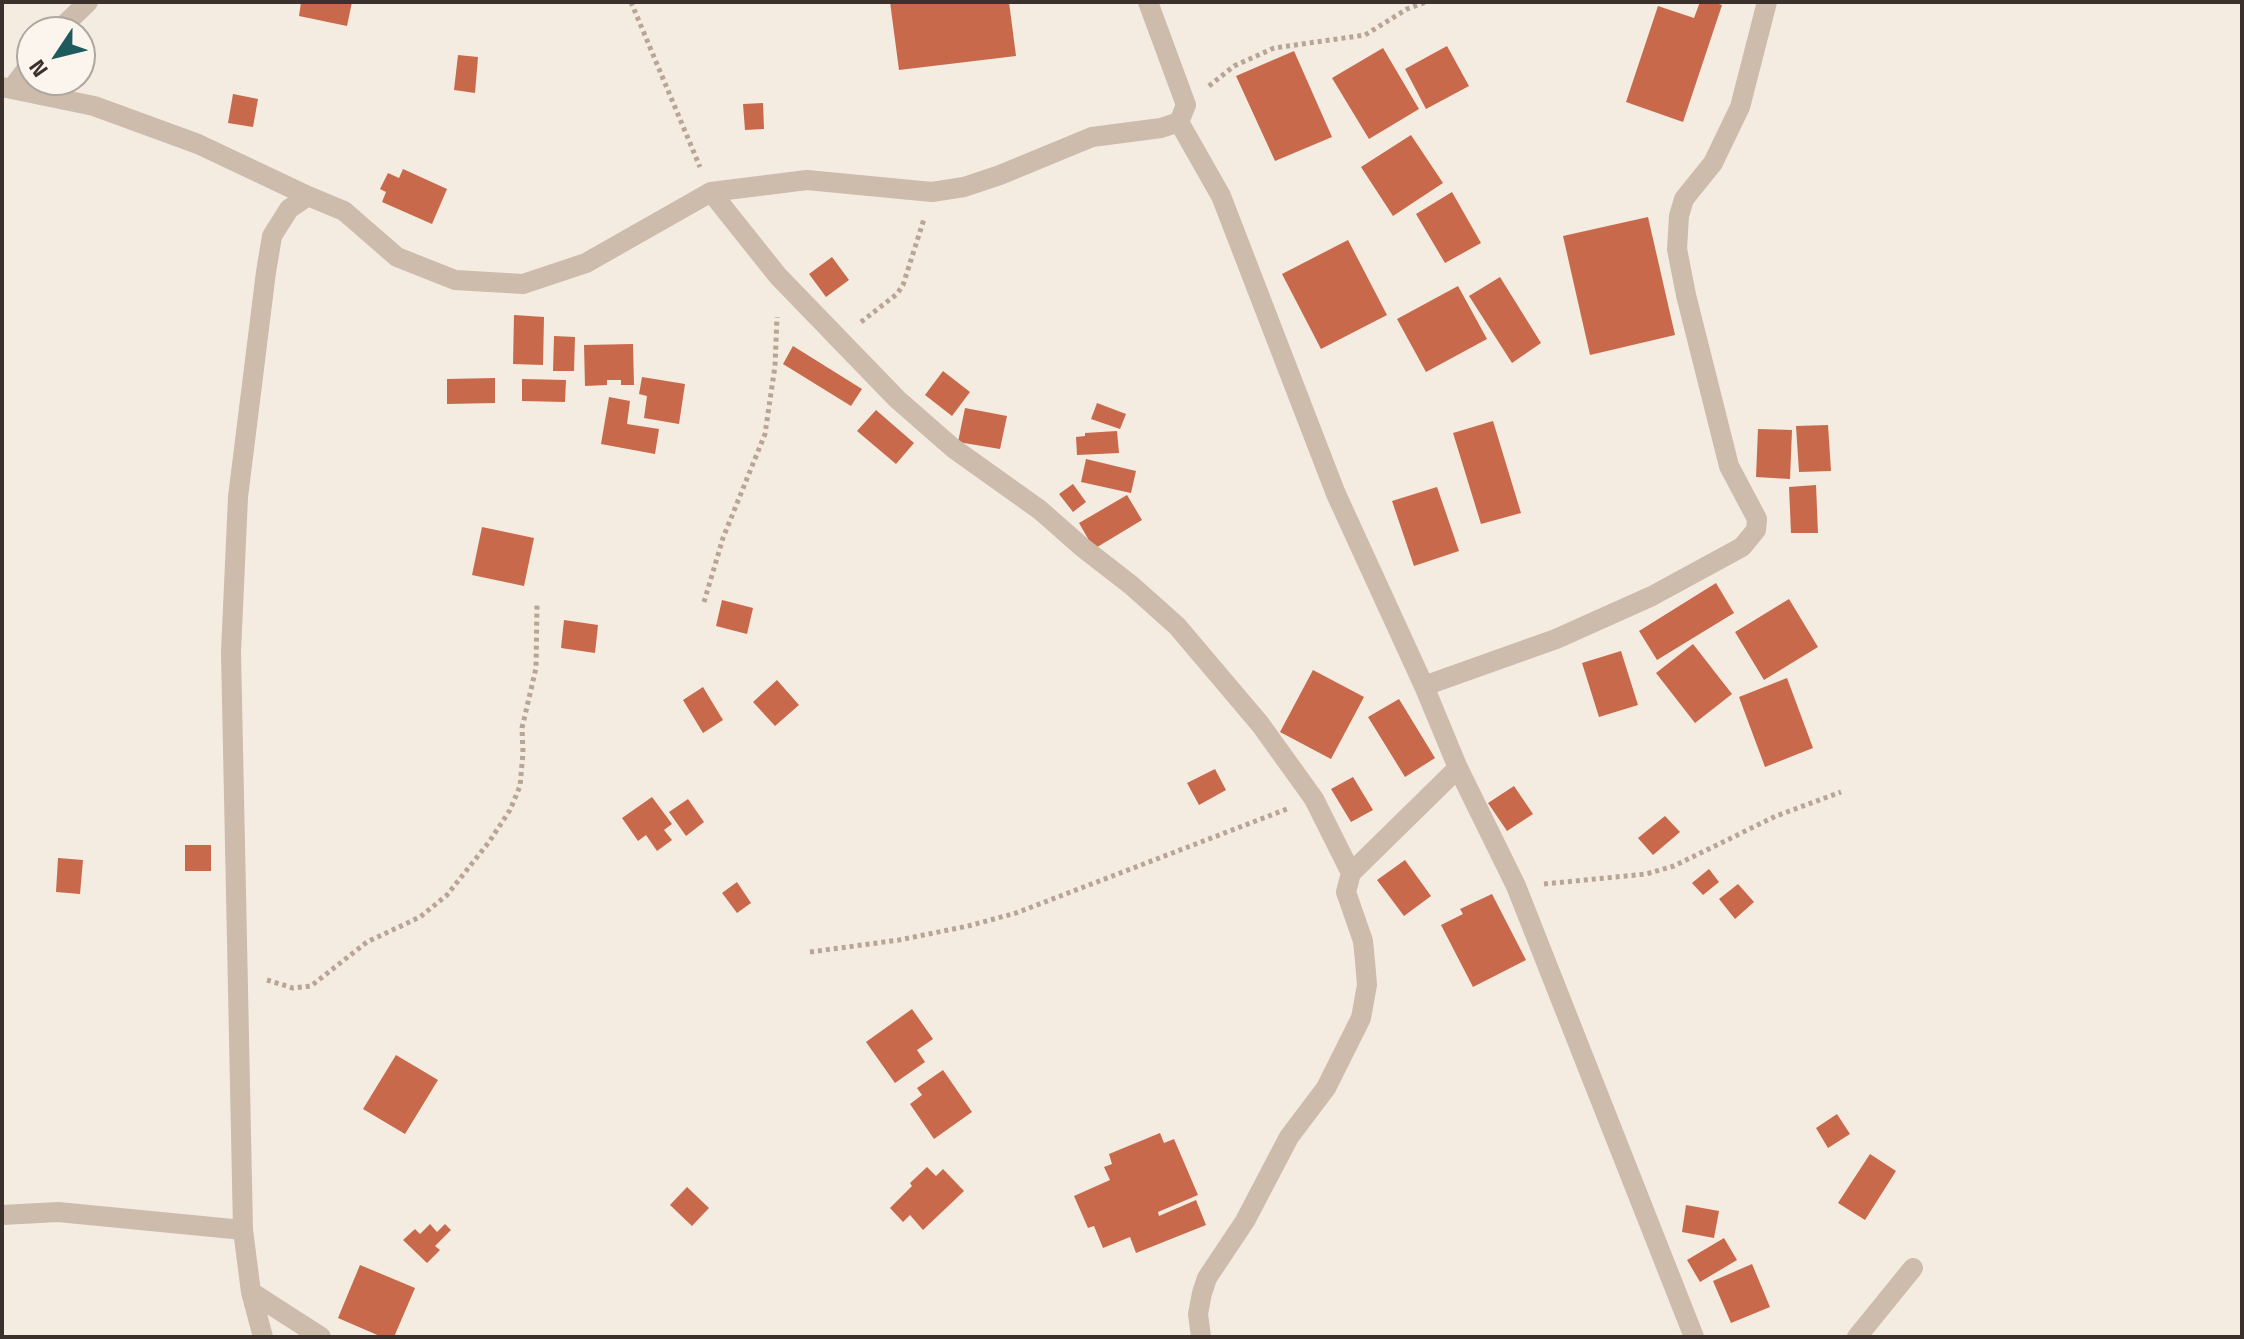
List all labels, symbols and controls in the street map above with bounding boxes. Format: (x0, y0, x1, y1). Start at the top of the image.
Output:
north arrow (16, 16, 96, 96)
text: N (20, 53, 56, 85)

